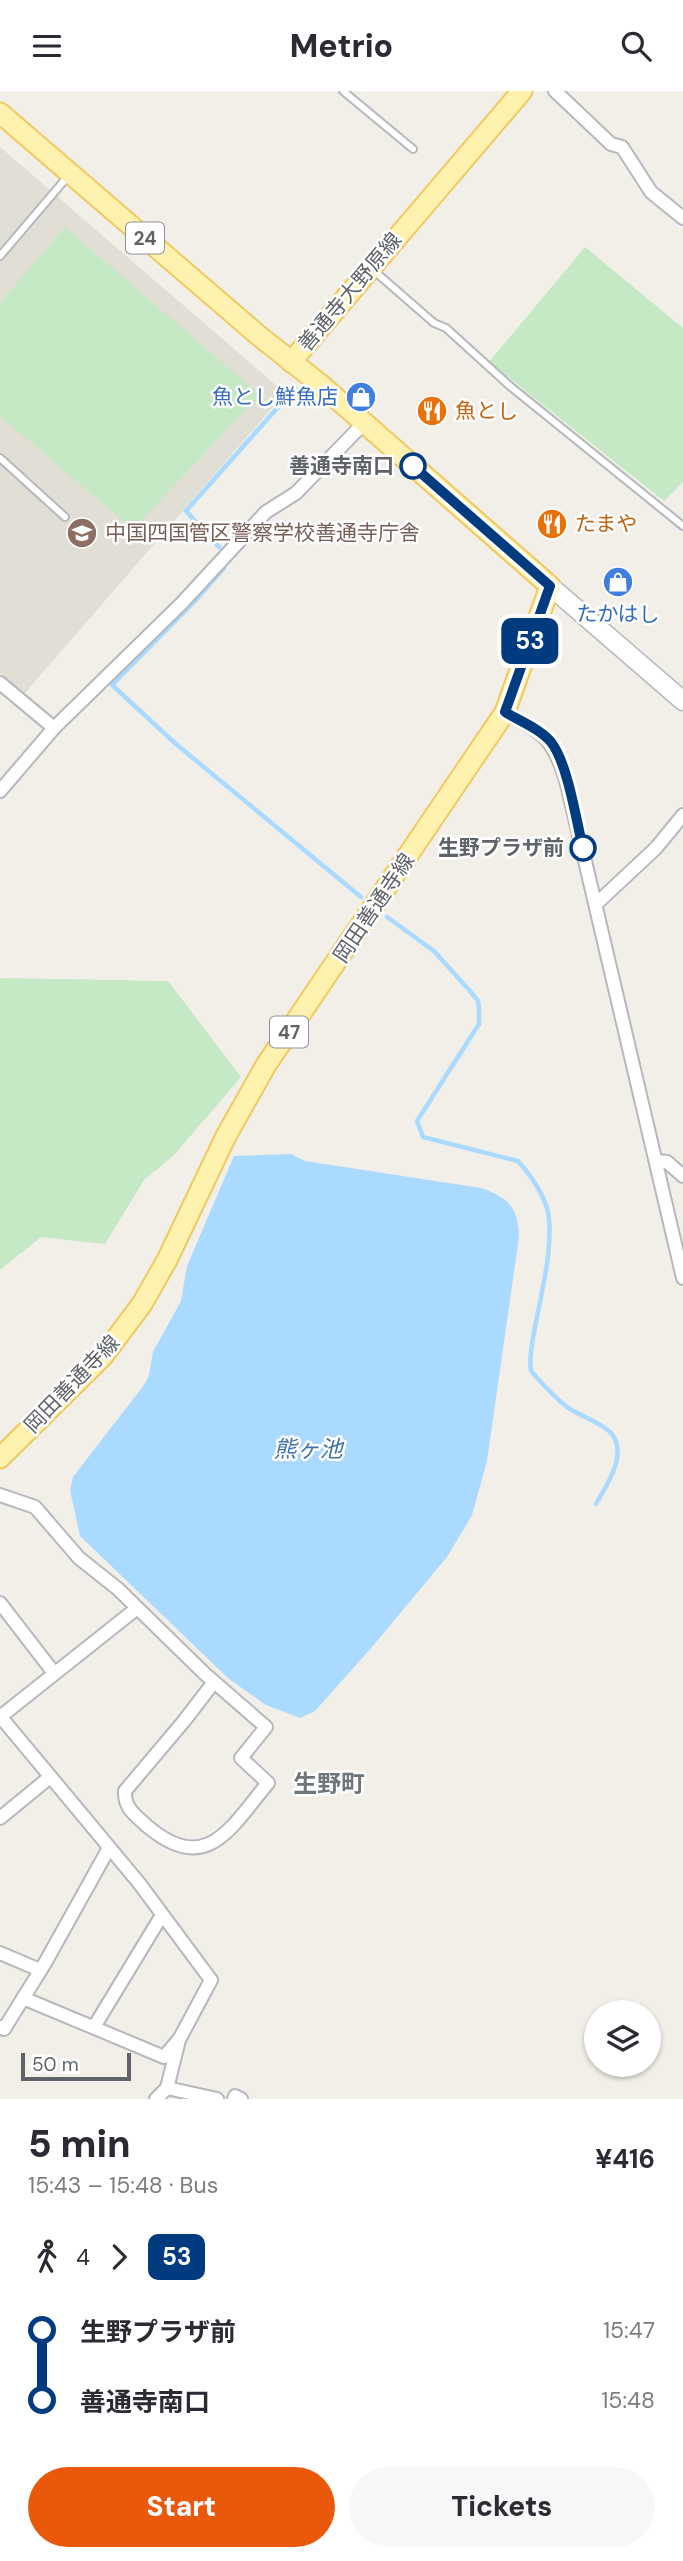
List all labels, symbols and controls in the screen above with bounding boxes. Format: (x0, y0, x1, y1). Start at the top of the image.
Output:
text: Metrio (290, 25, 393, 67)
icon: menu (28, 27, 66, 65)
icon: search (617, 27, 655, 65)
road number: 24 (126, 223, 164, 253)
street label: 善通寺大野原線 (292, 227, 408, 357)
shop icon: 魚とし鮮魚店 (344, 380, 378, 414)
place label: 魚とし鮮魚店 (212, 383, 338, 411)
restaurant icon: 魚とし (415, 394, 449, 428)
place label: 魚とし (455, 397, 518, 425)
place label: 善通寺南口 (289, 452, 394, 480)
marker: 善通寺南口 (400, 453, 426, 479)
restaurant icon: たまや (535, 507, 569, 541)
place label: たまや (575, 510, 637, 538)
school or university icon: 中国四国管区警察学校善通寺庁舎 (65, 516, 99, 550)
place label: 中国四国管区警察学校善通寺庁舎 (105, 519, 420, 547)
shop icon: たかはし (601, 565, 635, 599)
place label: たかはし (576, 600, 660, 628)
line badge: 53 (498, 618, 562, 664)
text: 53 (515, 625, 545, 656)
place label: 生野プラザ前 (438, 834, 564, 862)
marker: 生野プラザ前 (570, 835, 596, 861)
street label: 岡田善通寺線 (327, 848, 421, 968)
road number: 47 (270, 1016, 308, 1047)
street label: 岡田善通寺線 (18, 1329, 126, 1439)
water label: 熊ヶ池 (274, 1434, 345, 1464)
district label: 生野町 (293, 1768, 365, 1799)
map controls (584, 2000, 661, 2077)
button: layers (584, 2000, 661, 2077)
scale bar (21, 2050, 131, 2082)
text: 50 m (32, 2052, 79, 2077)
text: 5 min (28, 2119, 131, 2169)
text: ¥416 (595, 2142, 655, 2176)
text: 15:43 – 15:48 · Bus (28, 2170, 218, 2200)
icon: walk (28, 2238, 66, 2276)
icon: forward (100, 2238, 138, 2276)
text: 53 (162, 2241, 191, 2272)
text: 4 (76, 2242, 90, 2272)
text: 生野プラザ前 (80, 2315, 236, 2349)
text: 15:47 (603, 2315, 655, 2345)
text: 善通寺南口 (80, 2385, 210, 2419)
text: 15:48 (601, 2385, 655, 2415)
button: Start (28, 2467, 335, 2547)
button: Tickets (349, 2467, 655, 2547)

